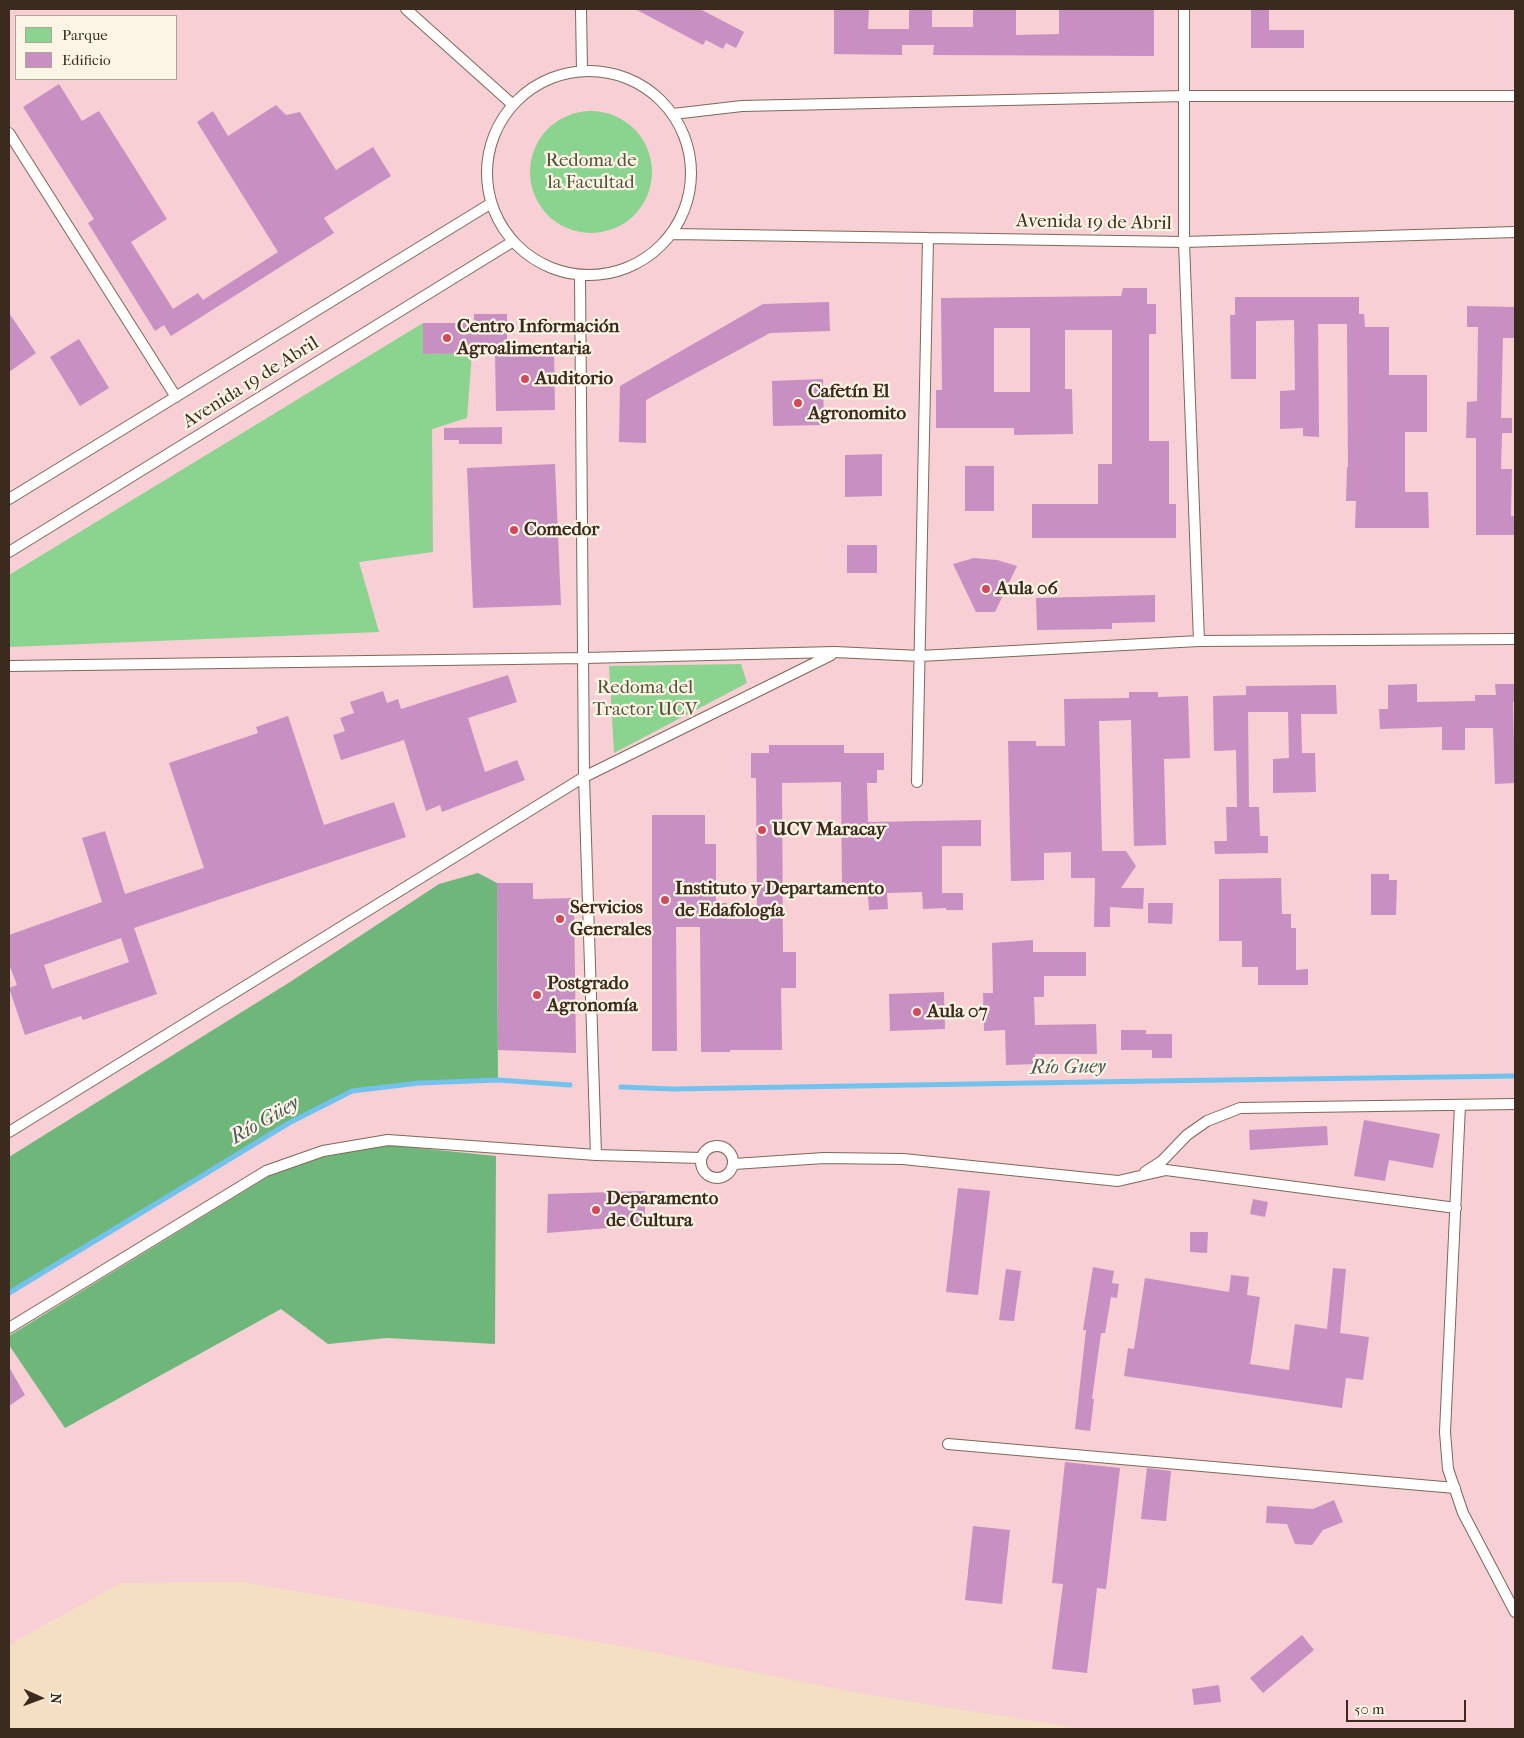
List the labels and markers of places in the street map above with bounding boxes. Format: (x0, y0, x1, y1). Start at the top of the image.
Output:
place label: Centro Información Agroalimentaria (457, 316, 619, 360)
marker: Centro Información Agroalimentaria (441, 332, 453, 344)
place label: Auditorio (535, 368, 613, 390)
marker: Auditorio (519, 373, 531, 385)
place label: Cafetín El Agronomito (808, 381, 906, 425)
marker: Cafetín El Agronomito (792, 397, 804, 409)
place label: Comedor (524, 519, 599, 541)
marker: Comedor (508, 524, 520, 536)
place label: Aula 06 (996, 578, 1058, 600)
marker: Aula 06 (980, 583, 992, 595)
place label: UCV Maracay (772, 819, 886, 841)
marker: UCV Maracay (756, 824, 768, 836)
place label: Instituto y Departamento de Edafología (675, 878, 884, 922)
marker: Instituto y Departamento de Edafología (659, 894, 671, 906)
place label: Servicios Generales (570, 897, 652, 941)
marker: Servicios Generales (554, 913, 566, 925)
place label: Postgrado Agronomía (547, 973, 638, 1017)
marker: Postgrado Agronomía (531, 989, 543, 1001)
place label: Aula 07 (927, 1001, 988, 1023)
marker: Aula 07 (911, 1006, 923, 1018)
place label: Deparamento de Cultura (606, 1188, 718, 1232)
marker: Deparamento de Cultura (590, 1204, 602, 1216)

